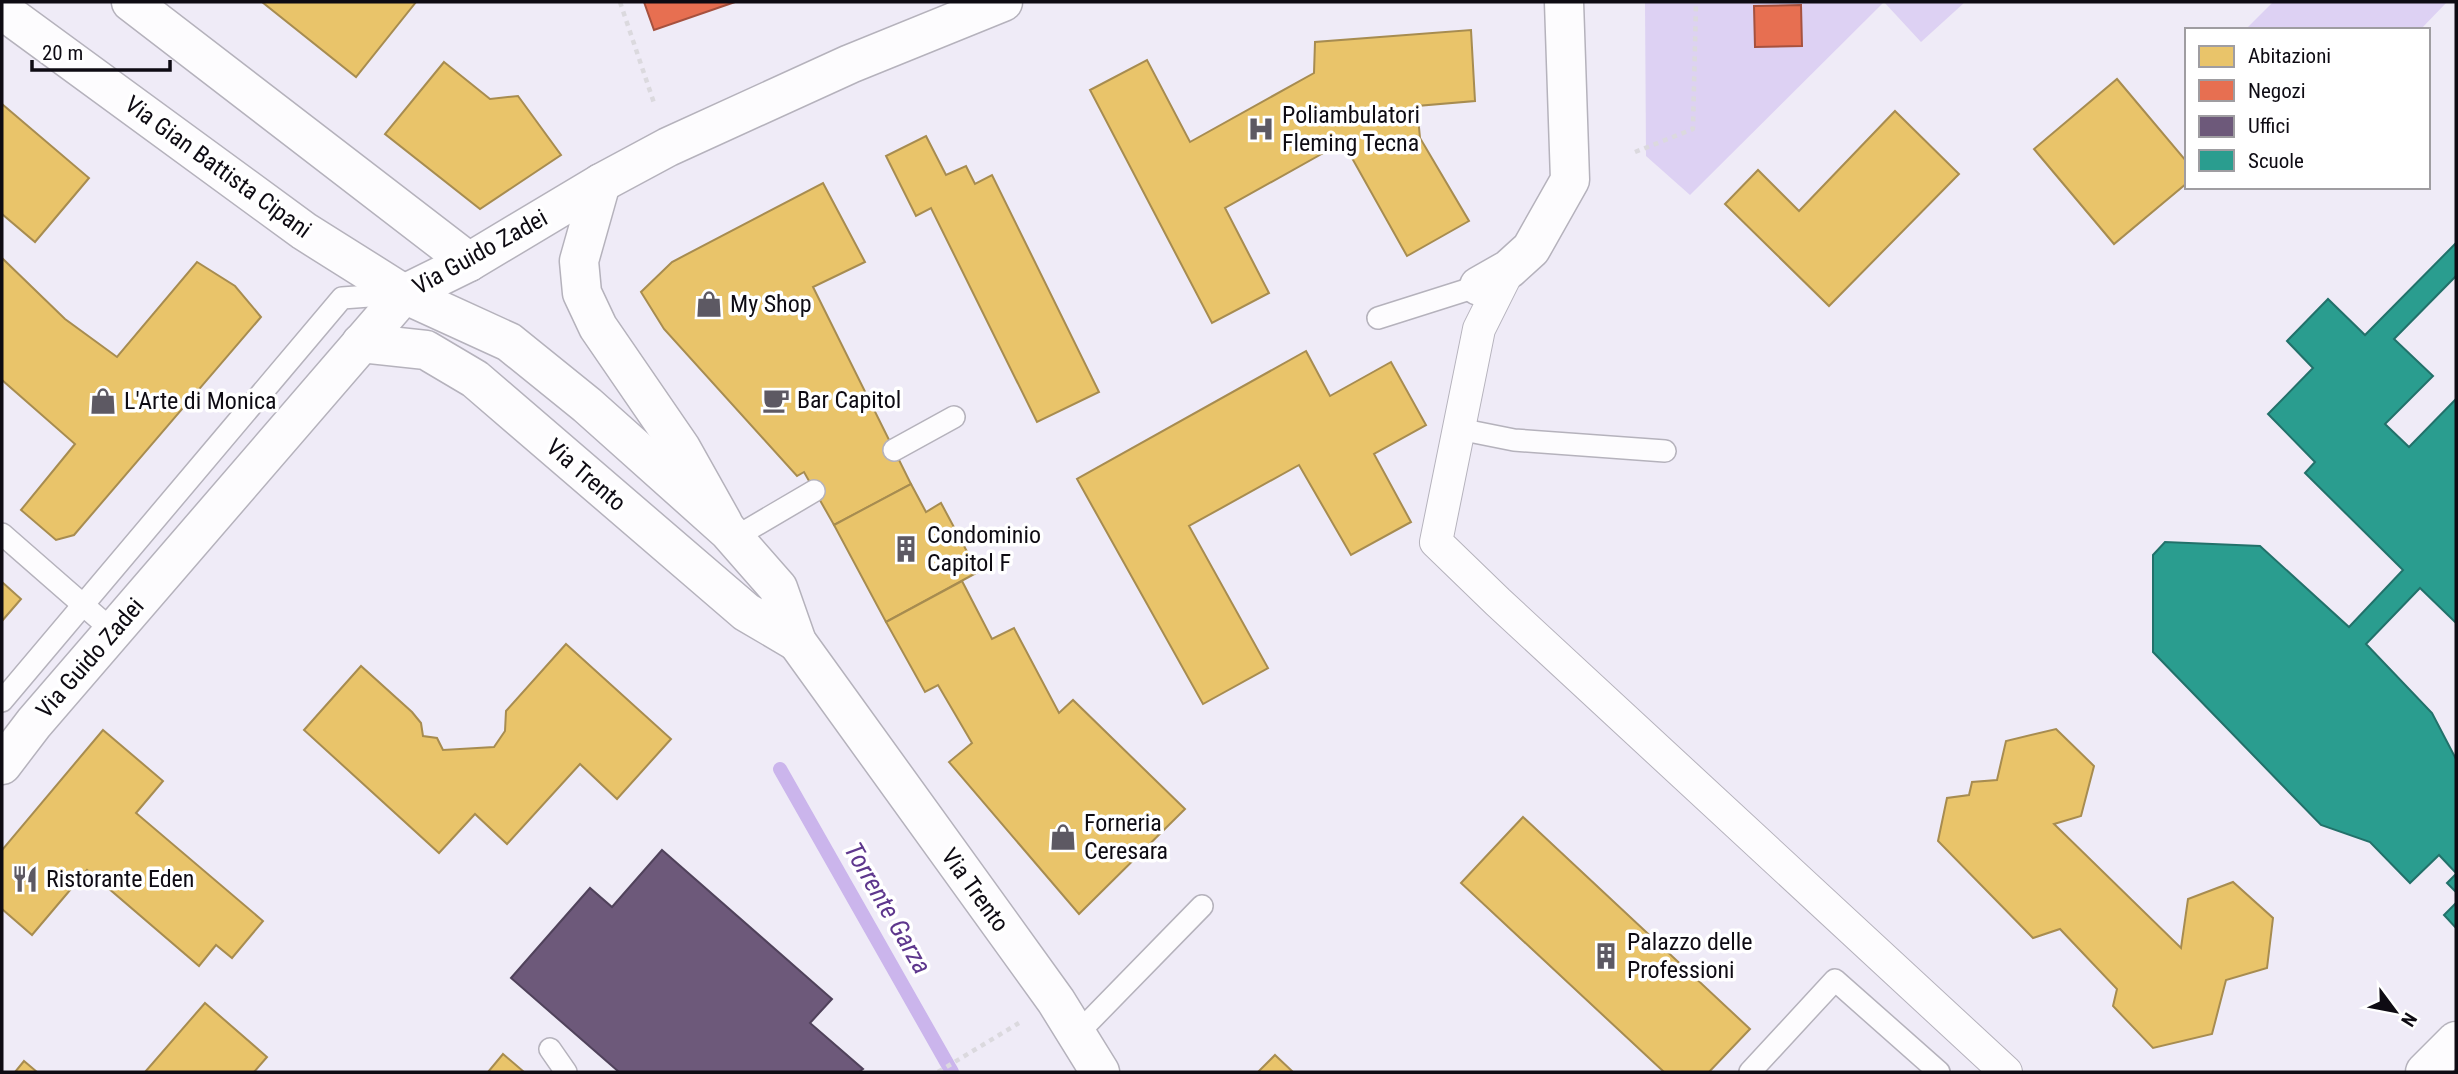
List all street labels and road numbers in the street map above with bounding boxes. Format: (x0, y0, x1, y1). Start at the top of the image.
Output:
street label: Via Gian Battista Cipani (119, 90, 317, 244)
street label: Via Guido Zadei (408, 204, 552, 300)
street label: Via Trento (541, 433, 631, 517)
street label: Via Guido Zadei (30, 592, 150, 724)
street label: Via Trento (935, 843, 1015, 937)

